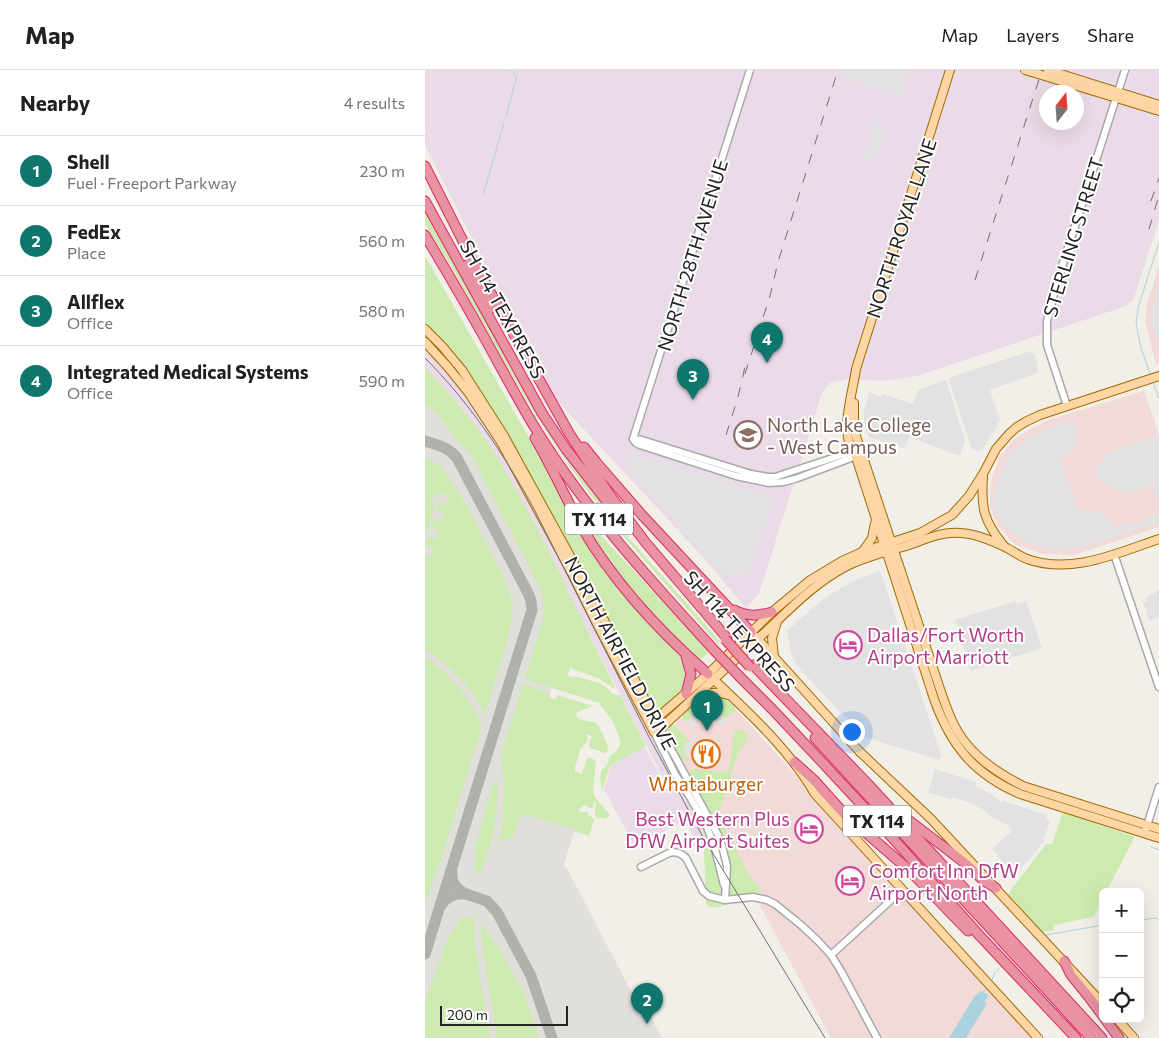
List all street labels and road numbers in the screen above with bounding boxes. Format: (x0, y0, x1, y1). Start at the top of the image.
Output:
street label: NORTH ROYAL LANE (861, 135, 941, 321)
street label: STERLING STREET (1038, 154, 1108, 320)
street label: NORTH 28TH AVENUE (652, 156, 732, 354)
street label: SH 114 TEXPRESS (455, 236, 551, 382)
road number: TX 114 (565, 504, 633, 534)
street label: NORTH AIRFIELD DRIVE (560, 552, 682, 754)
street label: SH 114 TEXPRESS (680, 566, 800, 696)
road number: TX 114 (843, 806, 911, 836)

